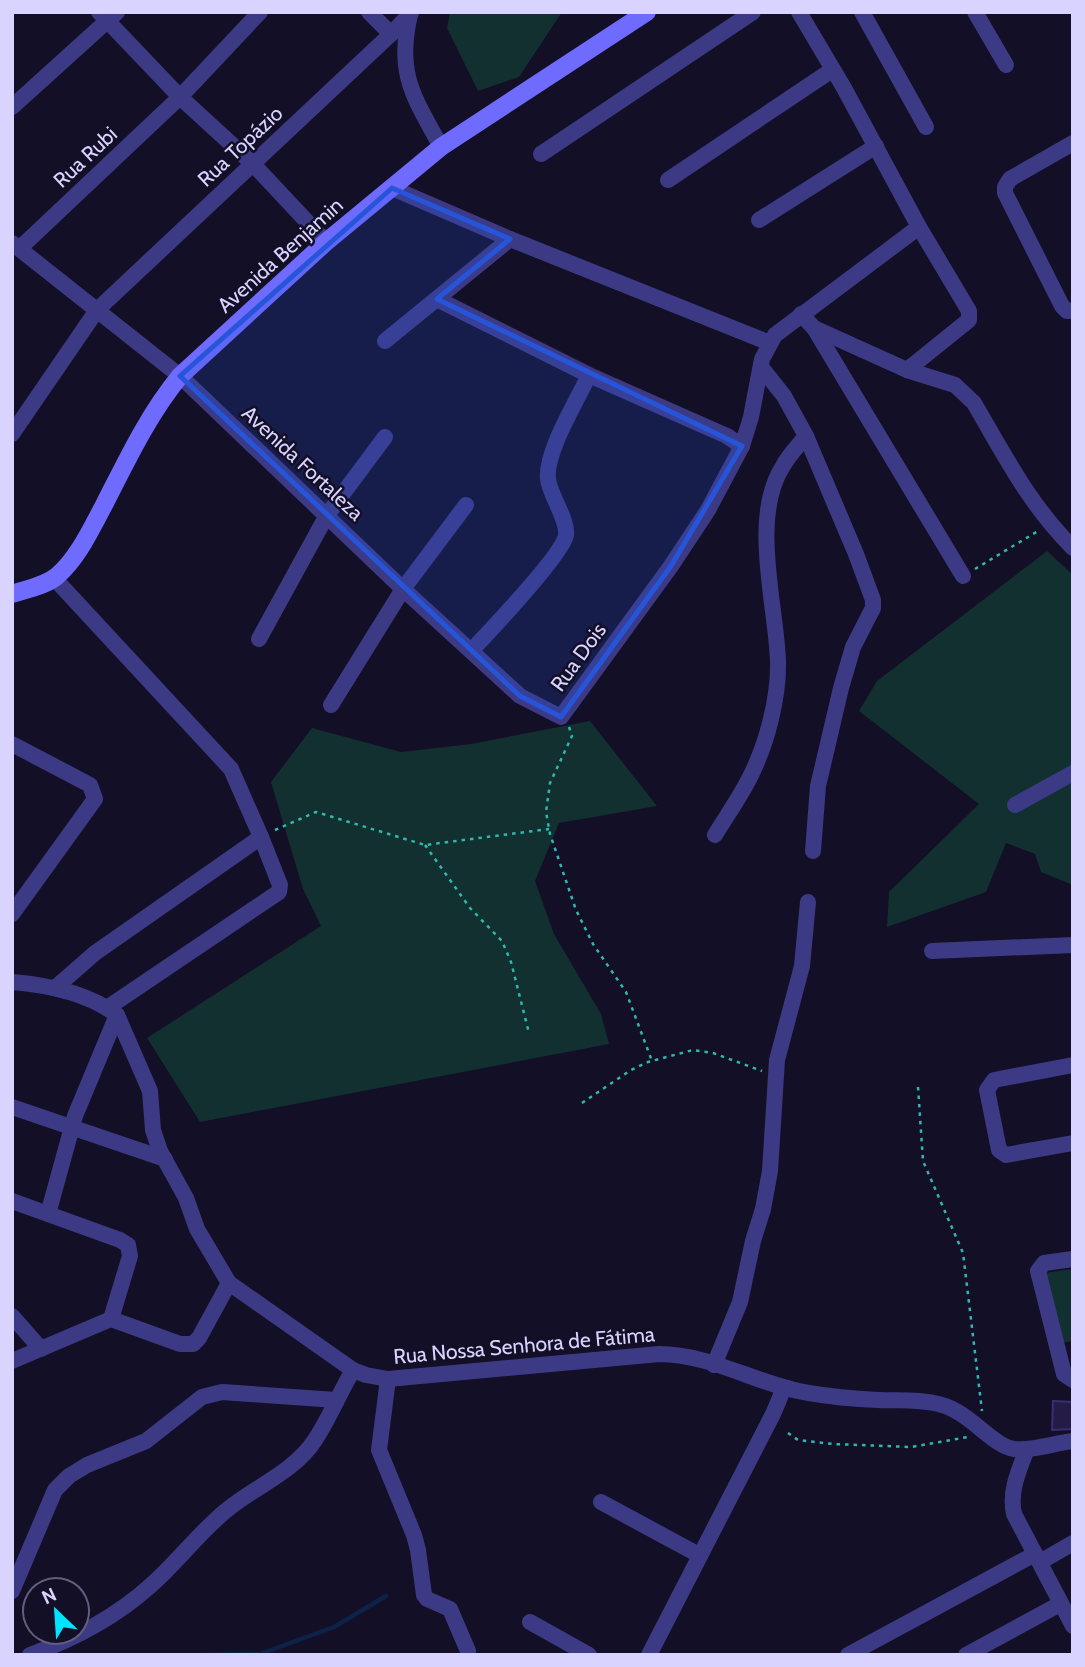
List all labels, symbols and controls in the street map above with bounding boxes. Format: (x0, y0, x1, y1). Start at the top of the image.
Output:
street label: Rua Topázio (192, 100, 288, 192)
street label: Rua Rubi (48, 121, 122, 193)
street label: Avenida Benjamin (212, 192, 348, 319)
street label: Avenida Fortaleza (237, 400, 369, 526)
street label: Rua Dois (545, 618, 611, 696)
street label: Rua Nossa Senhora de Fátima (392, 1321, 656, 1369)
north arrow (21, 1576, 91, 1646)
text: N (38, 1583, 60, 1609)

